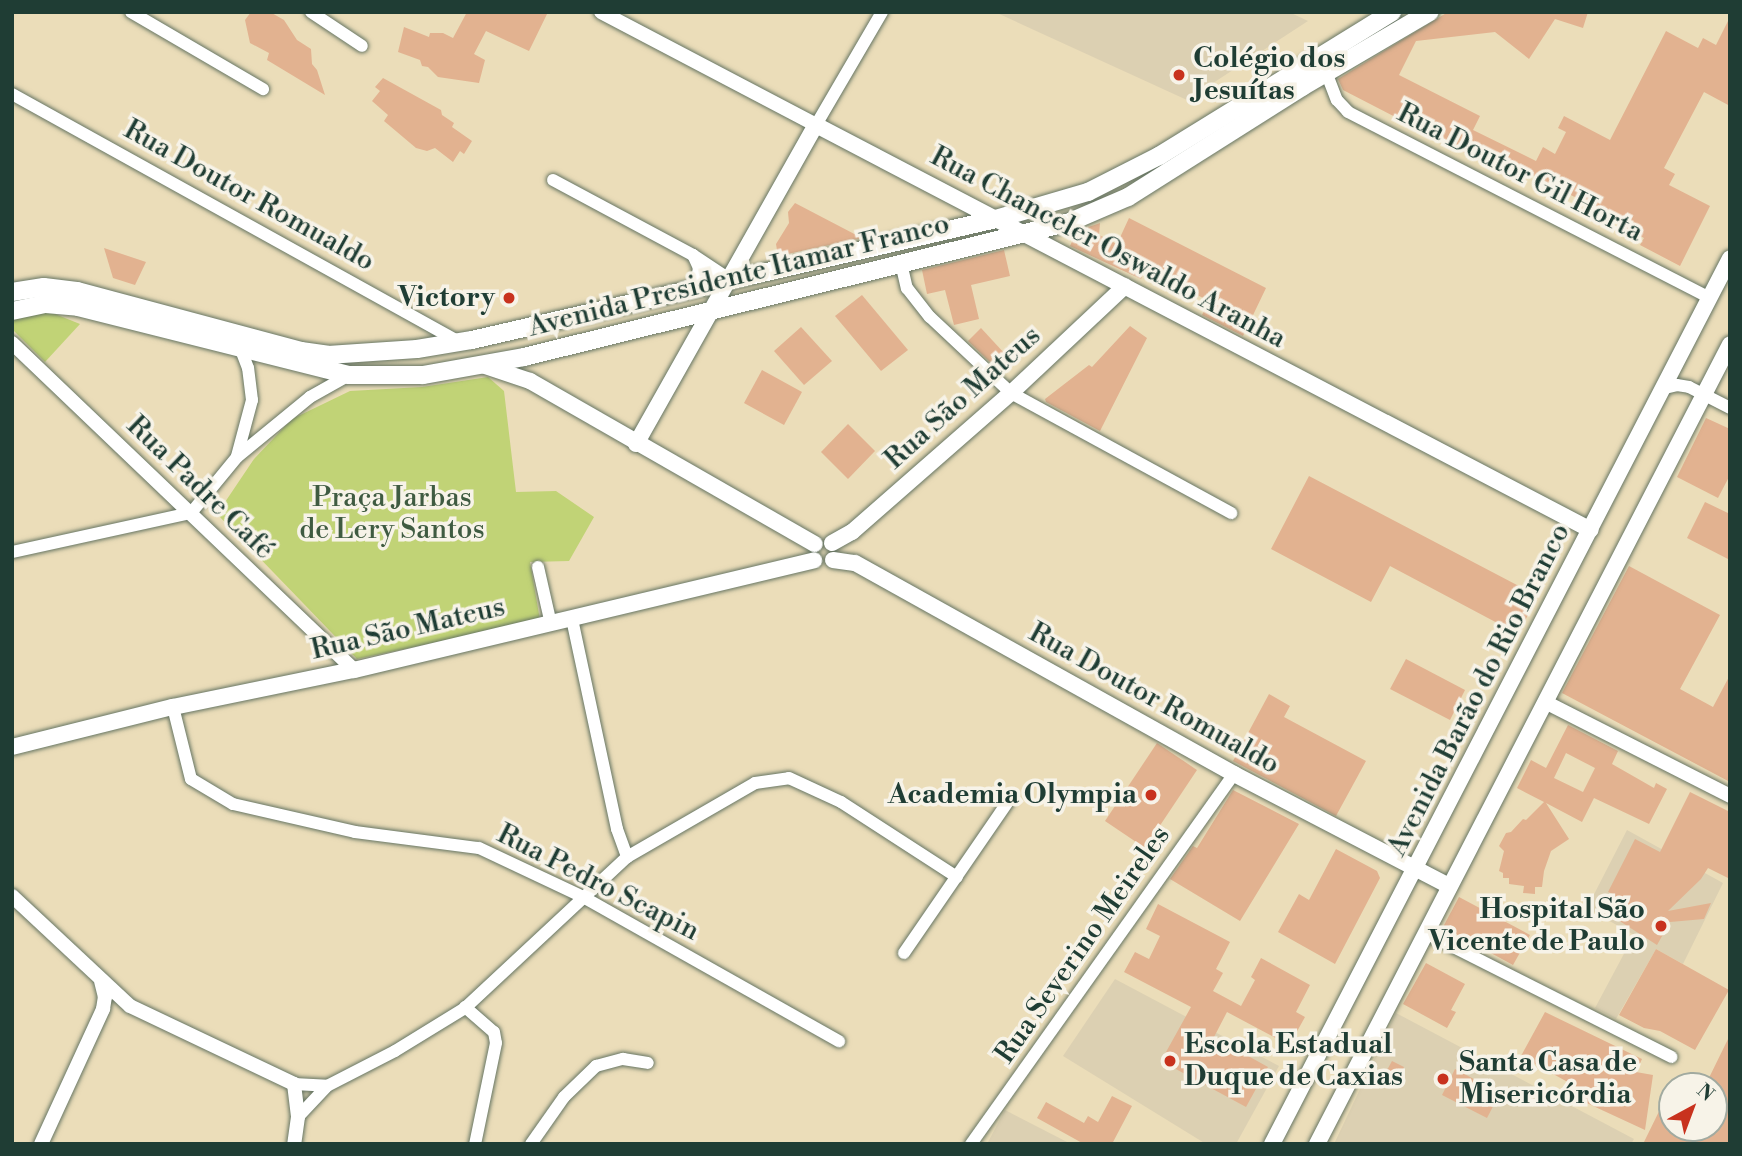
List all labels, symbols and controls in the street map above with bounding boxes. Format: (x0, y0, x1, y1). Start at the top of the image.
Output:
place label: Colégio dos Jesuítas (1193, 42, 1346, 108)
marker: Colégio dos Jesuítas (1171, 67, 1187, 83)
street label: Rua Doutor Gil Horta (1391, 96, 1649, 250)
street label: Rua Doutor Romualdo (118, 113, 380, 279)
street label: Rua Chanceler Oswaldo Aranha (925, 140, 1291, 356)
street label: Avenida Presidente Itamar Franco (525, 207, 953, 345)
place label: Victory (398, 281, 495, 315)
marker: Victory (501, 290, 517, 306)
street label: Rua São Mateus (878, 319, 1048, 477)
street label: Rua Padre Café (119, 409, 281, 567)
park label: Praça Jarbas de Lery Santos (299, 481, 485, 547)
street label: Avenida Barão do Rio Branco (1380, 518, 1578, 862)
street label: Rua São Mateus (308, 590, 508, 668)
street label: Rua Doutor Romualdo (1023, 616, 1285, 782)
place label: Academia Olympia (888, 778, 1137, 812)
marker: Academia Olympia (1143, 787, 1159, 803)
street label: Rua Pedro Scapin (491, 818, 705, 948)
street label: Rua Severino Meireles (988, 820, 1178, 1070)
place label: Hospital São Vicente de Paulo (1429, 893, 1645, 959)
marker: Hospital São Vicente de Paulo (1651, 916, 1671, 936)
place label: Escola Estadual Duque de Caxias (1184, 1028, 1403, 1094)
place label: Santa Casa de Misericórdia (1459, 1046, 1637, 1112)
marker: Escola Estadual Duque de Caxias (1162, 1053, 1178, 1069)
marker: Santa Casa de Misericórdia (1433, 1069, 1453, 1089)
north arrow (1658, 1072, 1728, 1142)
text: N (1692, 1079, 1719, 1107)

